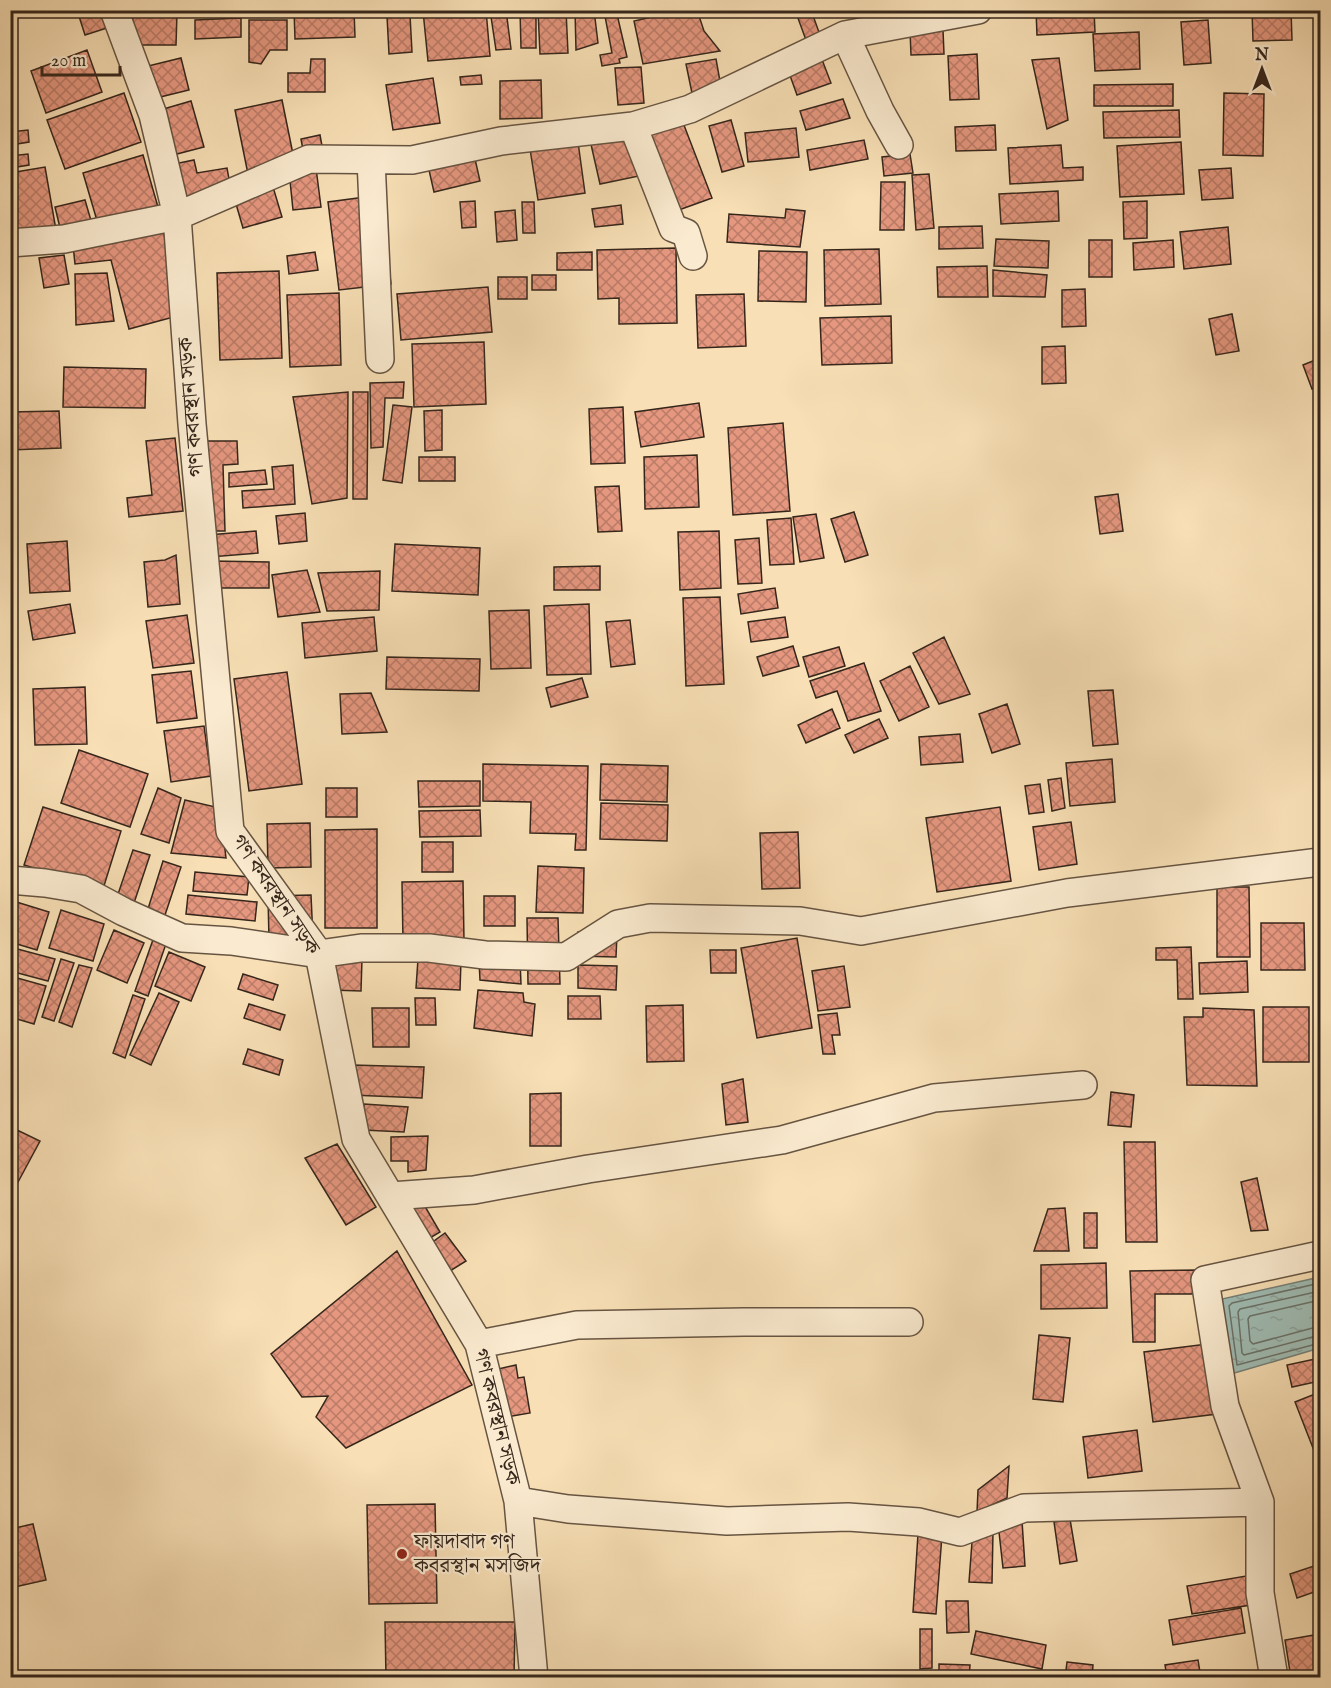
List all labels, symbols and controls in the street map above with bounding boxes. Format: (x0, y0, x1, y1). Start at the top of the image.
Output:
scale bar (42, 39, 120, 77)
north arrow (1232, 39, 1292, 99)
text: N (1254, 46, 1269, 66)
text: 20 m (51, 50, 86, 73)
street label: গণ কবরস্থান সড়ক (172, 335, 212, 478)
street label: গণ কবরস্থান সড়ক (225, 830, 326, 962)
street label: গণ কবরস্থান সড়ক (466, 1346, 526, 1489)
place label: ফায়দাবাদ গণ কবরস্থান মসজিদ (413, 1529, 542, 1580)
marker: ফায়দাবাদ গণ কবরস্থান মসজিদ (395, 1547, 409, 1561)

